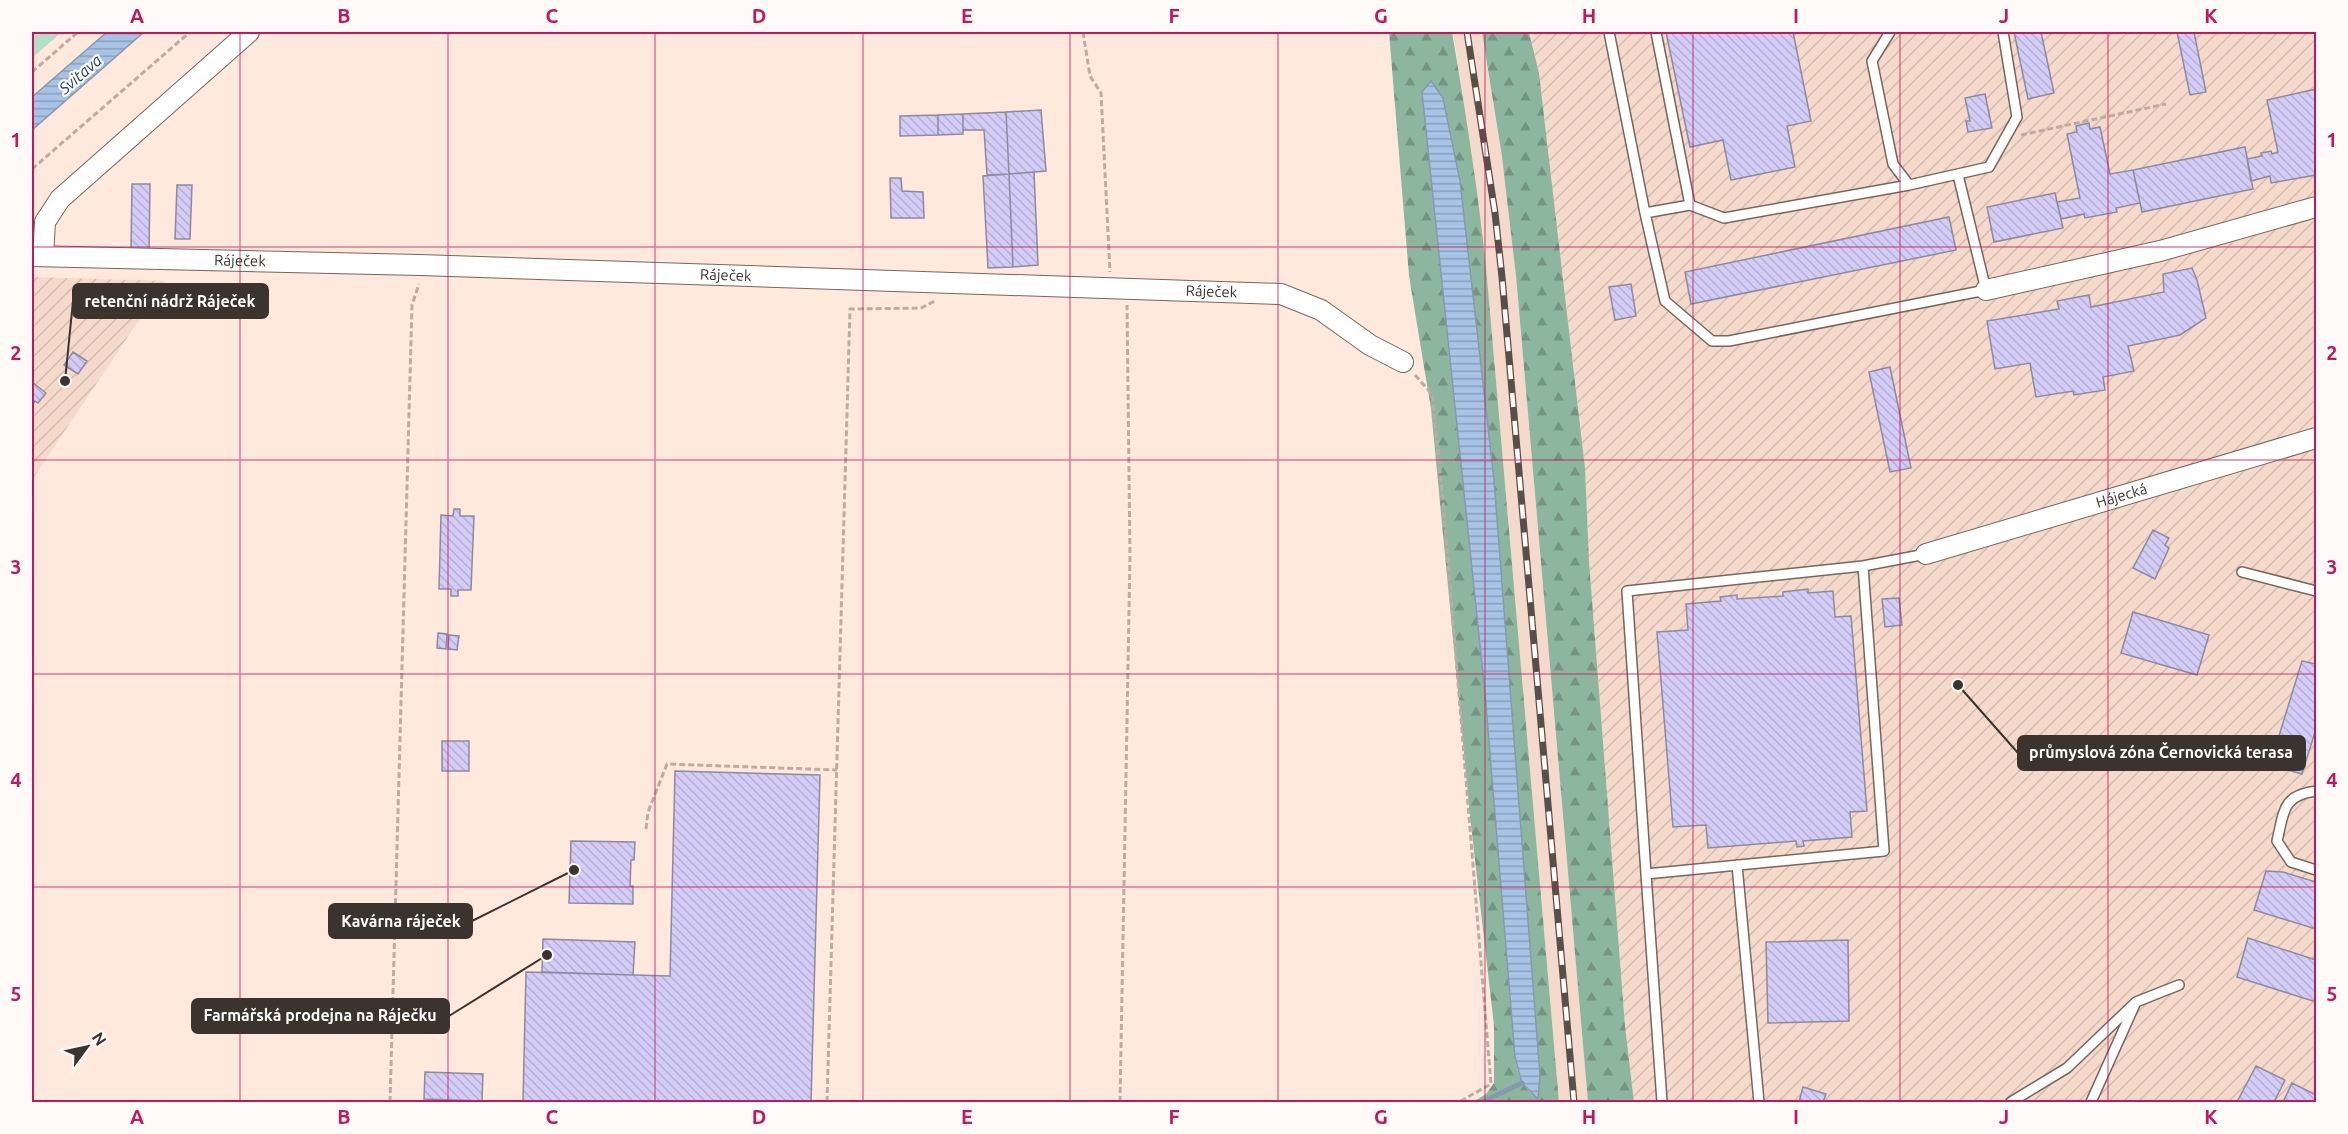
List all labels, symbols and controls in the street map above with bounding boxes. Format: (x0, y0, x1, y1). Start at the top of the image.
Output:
text: A (130, 4, 144, 27)
text: B (337, 4, 351, 27)
text: C (546, 4, 559, 27)
text: D (752, 4, 766, 27)
text: E (961, 4, 973, 27)
text: F (1168, 4, 1180, 27)
text: G (1374, 4, 1388, 27)
text: H (1582, 4, 1596, 27)
text: I (1793, 4, 1799, 27)
text: J (1999, 4, 2009, 27)
text: K (2204, 4, 2218, 27)
water label: Svitava (54, 50, 105, 98)
text: 1 (10, 128, 22, 151)
text: 1 (2326, 128, 2338, 151)
street label: Ráječek (214, 251, 266, 269)
street label: Ráječek (700, 265, 752, 284)
street label: Ráječek (1185, 282, 1238, 301)
callout: retenční nádrž Ráječek (73, 284, 268, 318)
text: retenční nádrž Ráječek (85, 292, 255, 310)
text: 2 (10, 341, 22, 364)
text: 2 (2326, 341, 2338, 364)
street label: Hájecká (2094, 480, 2149, 511)
text: 3 (10, 555, 22, 578)
text: 3 (2326, 555, 2338, 578)
callout: průmyslová zóna Černovická terasa (2018, 736, 2305, 770)
text: průmyslová zóna Černovická terasa (2029, 742, 2293, 761)
text: 4 (10, 768, 22, 791)
text: 4 (2326, 768, 2338, 791)
callout: Kavárna ráječek (329, 904, 472, 938)
text: Kavárna ráječek (341, 912, 461, 930)
text: 5 (10, 982, 22, 1005)
text: 5 (2326, 982, 2338, 1005)
callout: Farmářská prodejna na Ráječku (192, 999, 449, 1033)
text: Farmářská prodejna na Ráječku (203, 1006, 437, 1024)
north arrow (57, 1017, 117, 1077)
text: N (89, 1029, 110, 1049)
text: A (130, 1105, 144, 1128)
text: B (337, 1105, 351, 1128)
text: C (546, 1105, 559, 1128)
text: D (752, 1105, 766, 1128)
text: E (961, 1105, 973, 1128)
text: F (1168, 1105, 1180, 1128)
text: G (1374, 1105, 1388, 1128)
text: H (1582, 1105, 1596, 1128)
text: I (1793, 1105, 1799, 1128)
text: J (1999, 1105, 2009, 1128)
text: K (2204, 1105, 2218, 1128)

